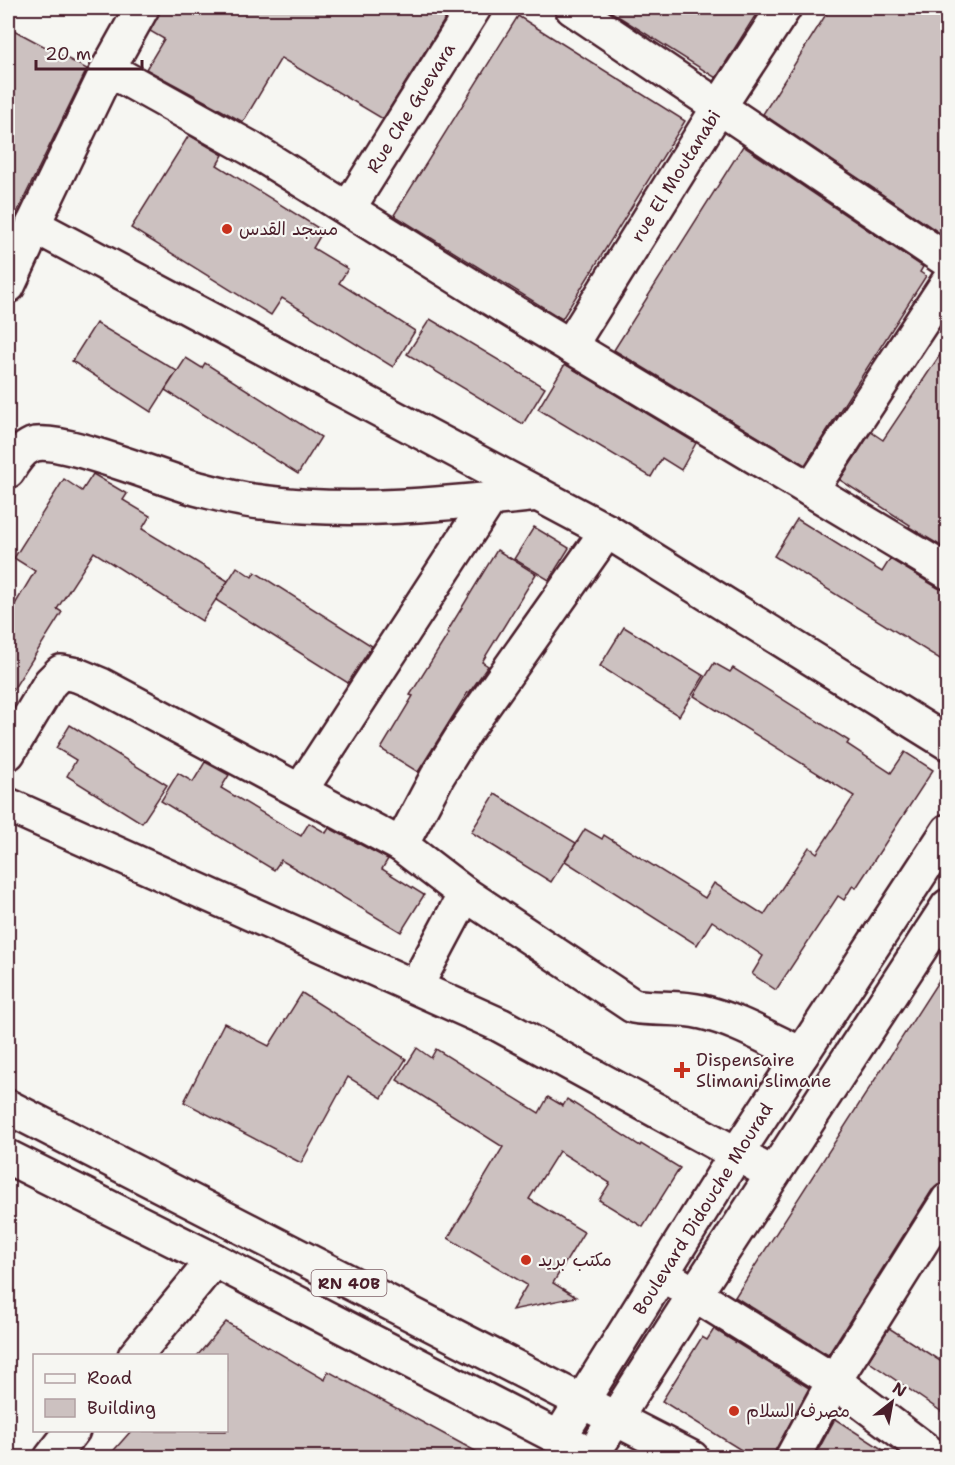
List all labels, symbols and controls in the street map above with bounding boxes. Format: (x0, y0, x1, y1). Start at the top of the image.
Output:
scale bar (36, 33, 142, 71)
street label: Rue Che Guevara (361, 38, 461, 178)
text: 20 m (45, 42, 91, 66)
street label: rue El Moutanabi (626, 105, 726, 247)
place label: مسجد القدس (239, 217, 338, 241)
marker: مسجد القدس (220, 222, 234, 236)
place label: Dispensaire Slimani slimane (696, 1048, 831, 1093)
marker: Dispensaire Slimani slimane (673, 1061, 691, 1079)
street label: Boulevard Didouche Mourad (628, 1098, 778, 1320)
place label: مكتب بريد (538, 1248, 612, 1272)
marker: مكتب بريد (519, 1253, 533, 1267)
road number: RN 40B (312, 1270, 386, 1296)
legend (33, 1354, 228, 1432)
text: Road (87, 1366, 132, 1390)
north arrow (862, 1372, 922, 1432)
text: N (889, 1377, 910, 1402)
text: Building (87, 1396, 156, 1420)
place label: مصرف السلام (746, 1399, 850, 1425)
marker: مصرف السلام (727, 1404, 741, 1418)

